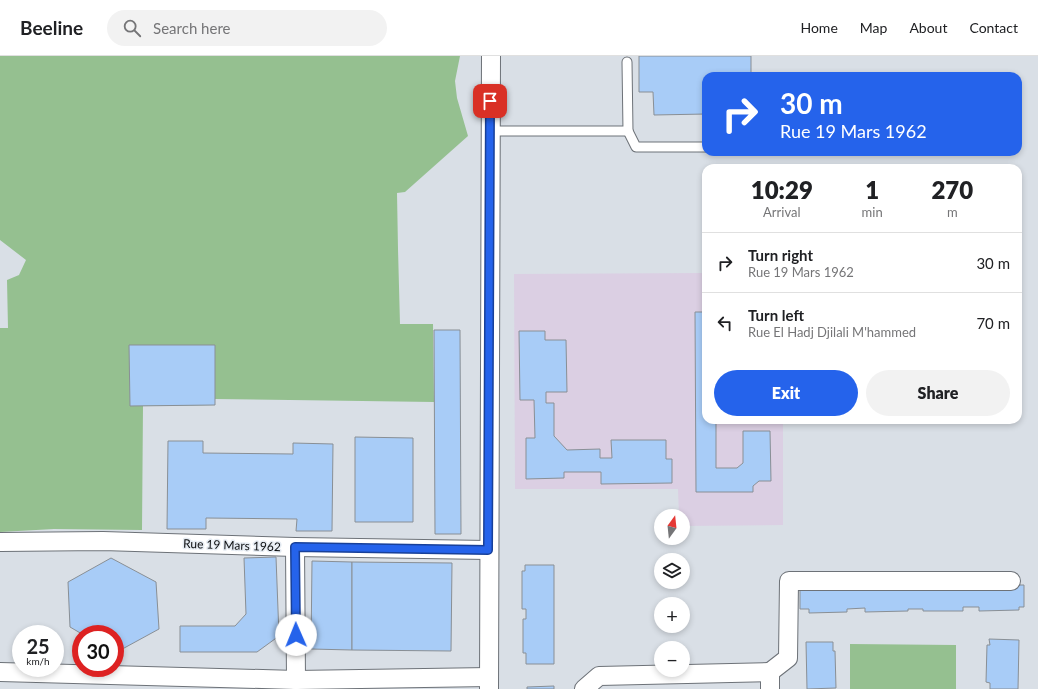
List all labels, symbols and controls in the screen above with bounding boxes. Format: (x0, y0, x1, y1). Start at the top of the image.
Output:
search box (107, 10, 387, 46)
text: Beeline (20, 16, 83, 39)
icon: search (121, 17, 143, 39)
text: Search here (153, 19, 230, 37)
text: Home (800, 19, 838, 36)
text: Map (860, 19, 887, 36)
text: About (909, 19, 947, 36)
text: Contact (969, 19, 1018, 36)
pin (473, 84, 507, 118)
text: 30 m (780, 86, 843, 120)
icon: right (714, 88, 766, 140)
icon: arrive (479, 90, 501, 112)
text: Rue 19 Mars 1962 (780, 120, 927, 142)
text: 10:29 (751, 175, 813, 204)
text: 1 (865, 175, 879, 204)
text: 270 (931, 175, 973, 204)
text: Arrival (763, 204, 801, 220)
text: min (862, 204, 883, 220)
text: m (947, 204, 958, 220)
text: Turn right (748, 246, 813, 264)
icon: right (714, 252, 736, 274)
text: 30 m (976, 254, 1010, 272)
text: Rue 19 Mars 1962 (748, 264, 854, 280)
text: Turn left (748, 306, 804, 324)
icon: left (714, 312, 736, 334)
text: 70 m (976, 314, 1010, 332)
text: Rue El Hadj Djilali M'hammed (748, 324, 916, 340)
button: Exit (714, 370, 858, 416)
button: Share (866, 370, 1010, 416)
north arrow (654, 509, 690, 545)
map controls (654, 509, 690, 677)
street label: Rue 19 Mars 1962 (183, 536, 281, 554)
button: layers (654, 553, 690, 589)
button: + (654, 597, 690, 633)
position arrow (275, 614, 317, 656)
speed limit sign: 30 (72, 625, 124, 677)
text: 25 (26, 634, 50, 658)
button: − (654, 641, 690, 677)
text: km/h (26, 655, 50, 667)

